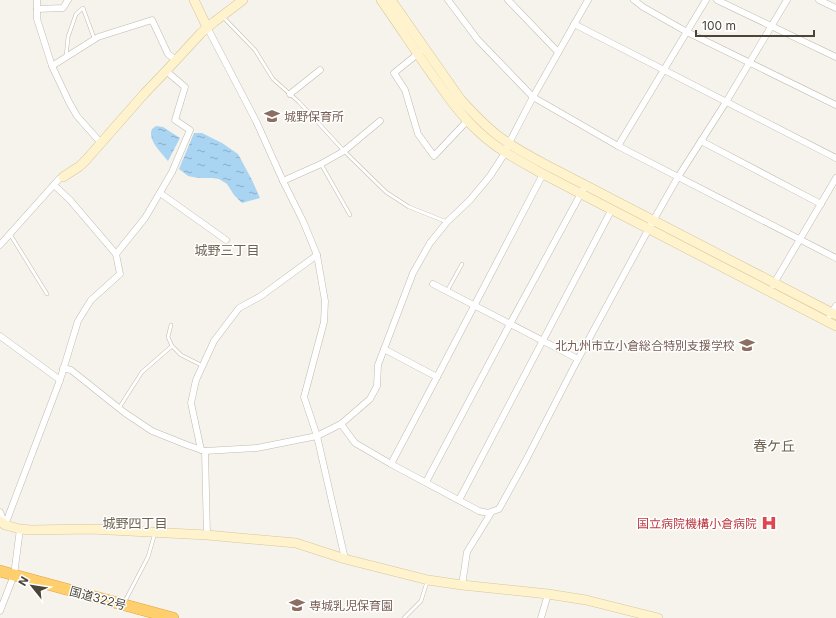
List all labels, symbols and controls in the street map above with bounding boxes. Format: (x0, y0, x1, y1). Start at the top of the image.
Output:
scale bar (696, 12, 814, 38)
text: 100 m (702, 18, 736, 33)
school or university icon: 城野保育所 (263, 107, 281, 125)
place label: 城野保育所 (284, 109, 344, 124)
district label: 城野三丁目 (194, 242, 260, 258)
school or university icon: 北九州市立小倉総合特別支援学校 (738, 336, 756, 354)
place label: 北九州市立小倉総合特別支援学校 (555, 338, 735, 353)
district label: 春ケ丘 (753, 437, 795, 454)
hospital icon: 国立病院機構小倉病院 (760, 514, 778, 532)
district label: 城野四丁目 (102, 515, 168, 531)
place label: 国立病院機構小倉病院 (637, 516, 757, 531)
north arrow (12, 566, 52, 606)
text: N (15, 574, 31, 588)
street label: 国道322号 (68, 583, 128, 613)
school or university icon: 専城乳児保育園 (288, 596, 306, 614)
place label: 専城乳児保育園 (309, 598, 393, 613)

